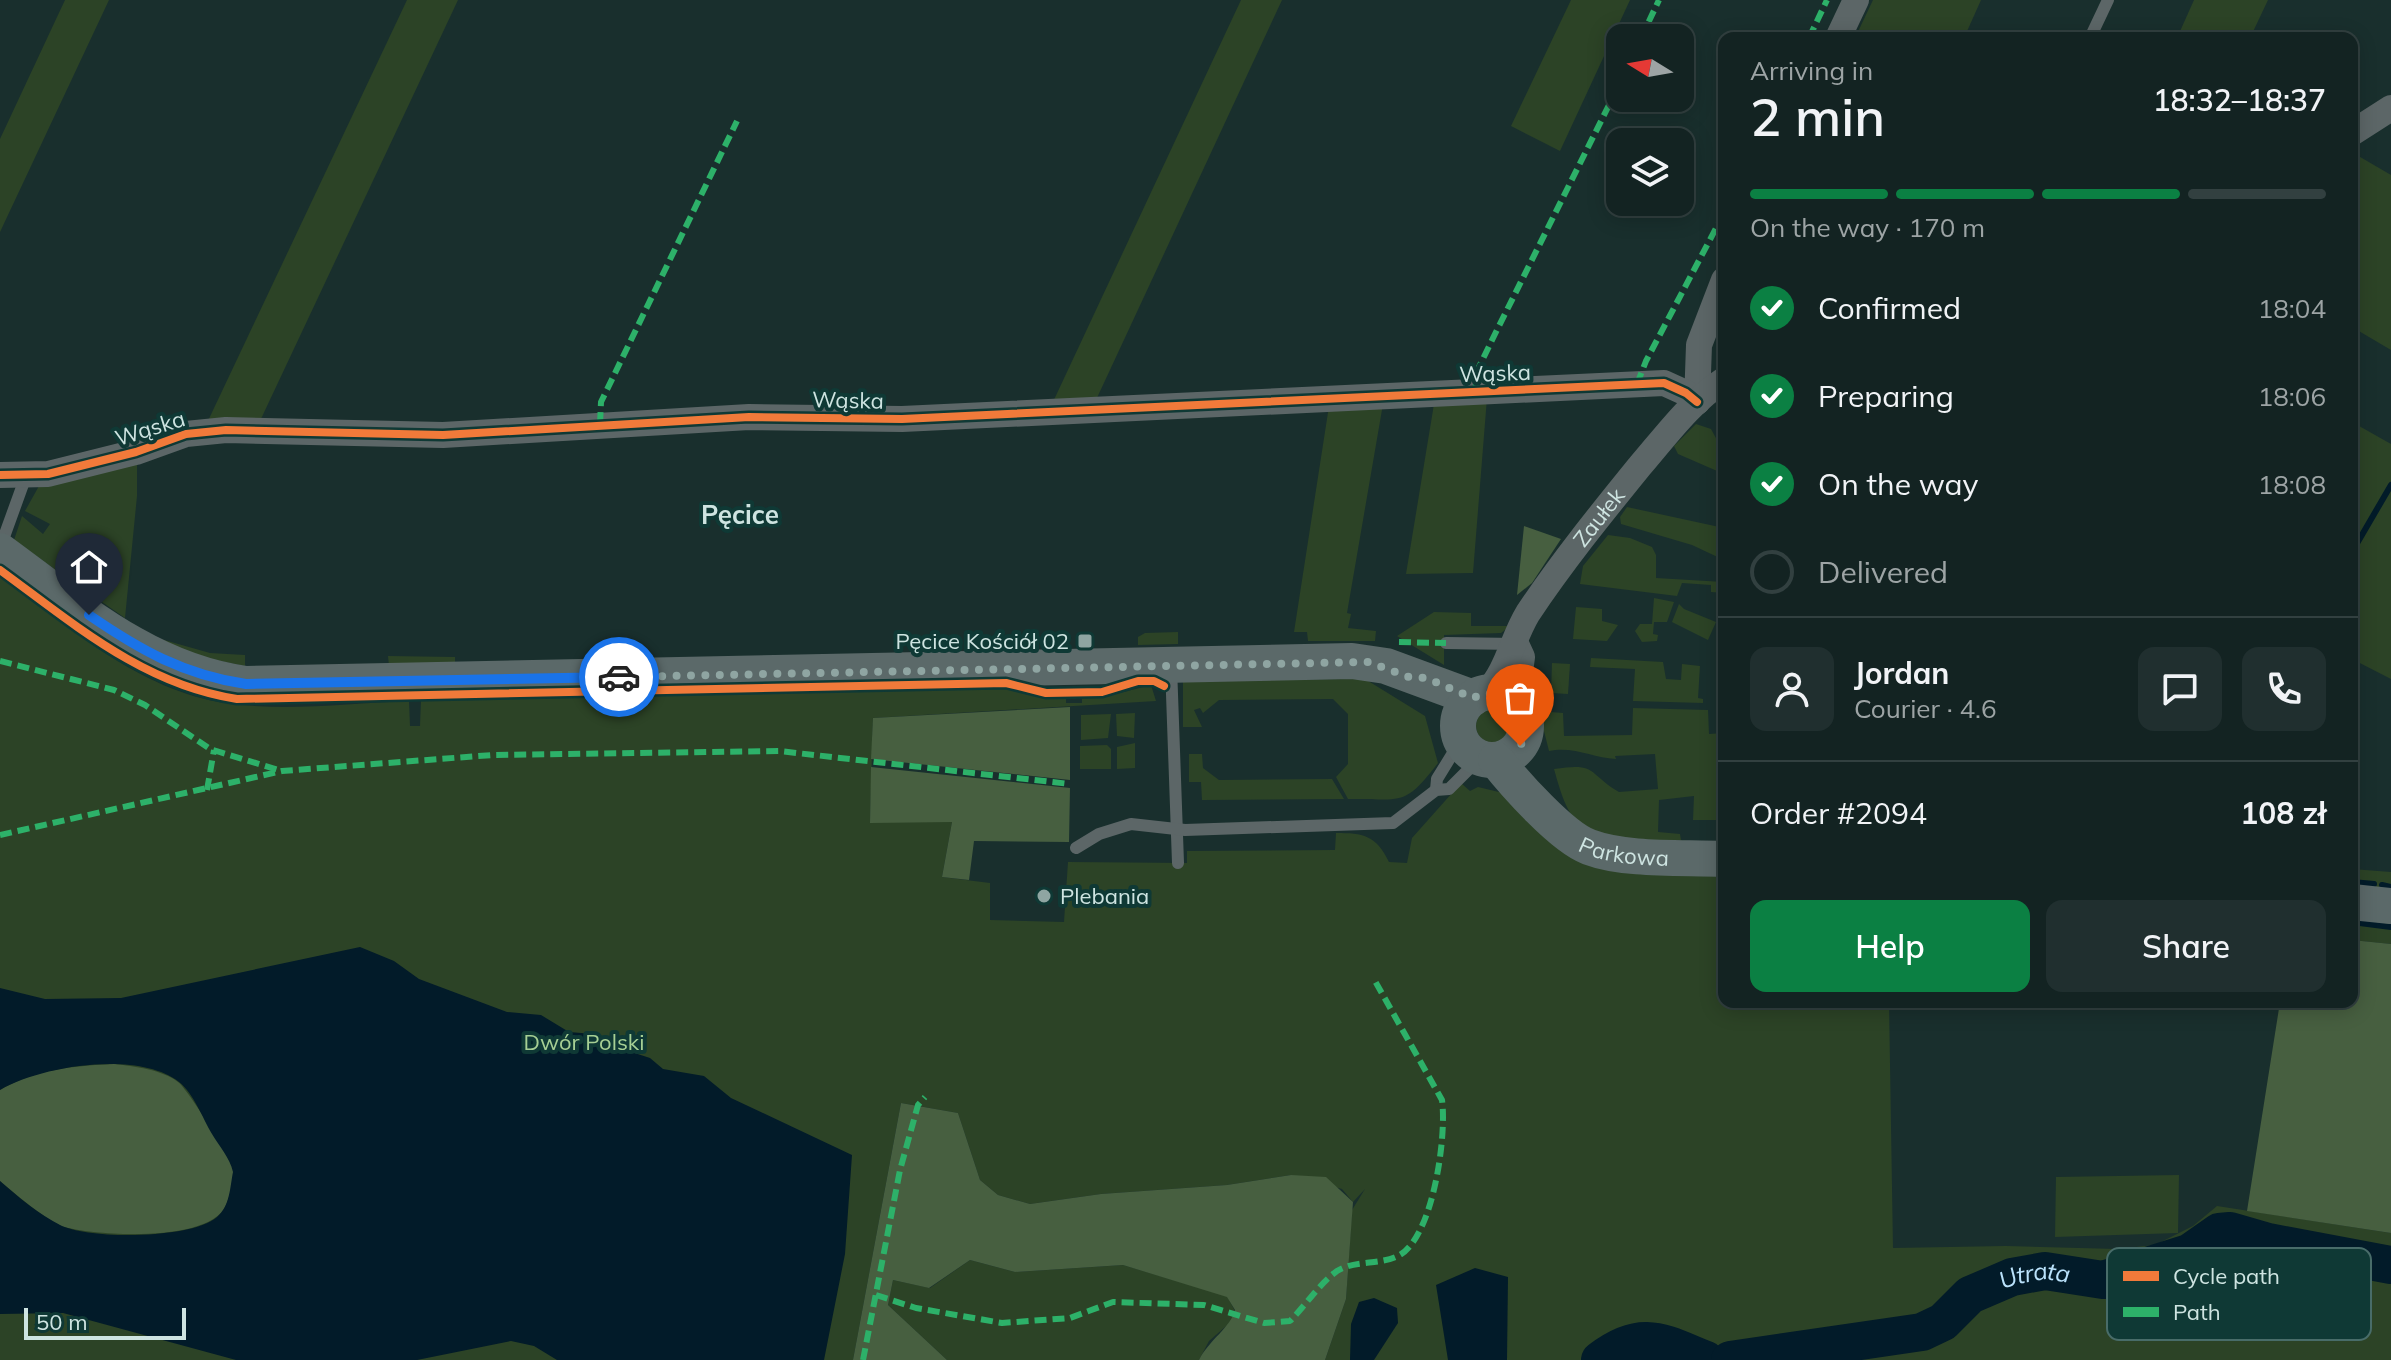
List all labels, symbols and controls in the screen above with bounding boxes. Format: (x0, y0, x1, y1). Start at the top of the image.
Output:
north arrow (1606, 24, 1694, 112)
map controls (1606, 24, 1694, 216)
text: Arriving in (1750, 54, 1873, 87)
text: 18:32–18:37 (2153, 81, 2326, 119)
text: 2 min (1750, 84, 1885, 149)
button: layers (1606, 128, 1694, 216)
text: On the way · 170 m (1750, 211, 1985, 244)
icon: check (1750, 286, 1794, 330)
text: Confirmed (1818, 289, 1961, 327)
text: 18:04 (2258, 292, 2326, 325)
street label: Wąska (1459, 358, 1531, 388)
icon: check (1750, 374, 1794, 418)
text: Preparing (1818, 377, 1954, 415)
text: 18:06 (2258, 380, 2326, 413)
street label: Wąska (812, 385, 884, 415)
street label: Wąska (112, 404, 188, 452)
icon: check (1750, 462, 1794, 506)
text: On the way (1818, 465, 1978, 503)
text: 18:08 (2258, 468, 2326, 501)
street label: Zaułek (1567, 482, 1631, 552)
district label: Pęcice (701, 498, 779, 531)
pin (55, 533, 123, 615)
icon: home (67, 545, 111, 589)
text: Delivered (1818, 553, 1948, 591)
place label: Pęcice Kościół 02 (895, 627, 1069, 655)
marker: Pęcice Kościół 02 (1076, 632, 1094, 650)
courier (579, 637, 659, 717)
button: person (1750, 647, 1834, 731)
button: chat (2138, 647, 2222, 731)
button: phone (2242, 647, 2326, 731)
text: Jordan (1854, 654, 1949, 692)
icon: car (597, 655, 641, 699)
pin (1486, 664, 1554, 746)
icon: bag (1498, 676, 1542, 720)
text: Courier · 4.6 (1854, 692, 1997, 725)
text: Order #2094 (1750, 794, 1927, 832)
text: 108 zł (2240, 794, 2326, 832)
street label: Parkowa (1575, 830, 1669, 872)
place label: Plebania (1060, 882, 1149, 910)
marker: Plebania (1035, 887, 1053, 905)
button: Help (1750, 900, 2030, 992)
button: Share (2046, 900, 2326, 992)
park label: Dwór Polski (524, 1028, 644, 1056)
legend (2107, 1248, 2371, 1340)
water label: Utrata (1994, 1255, 2072, 1295)
text: Cycle path (2173, 1262, 2280, 1290)
text: Path (2173, 1298, 2221, 1326)
scale bar (24, 1304, 186, 1340)
text: 50 m (36, 1308, 87, 1336)

